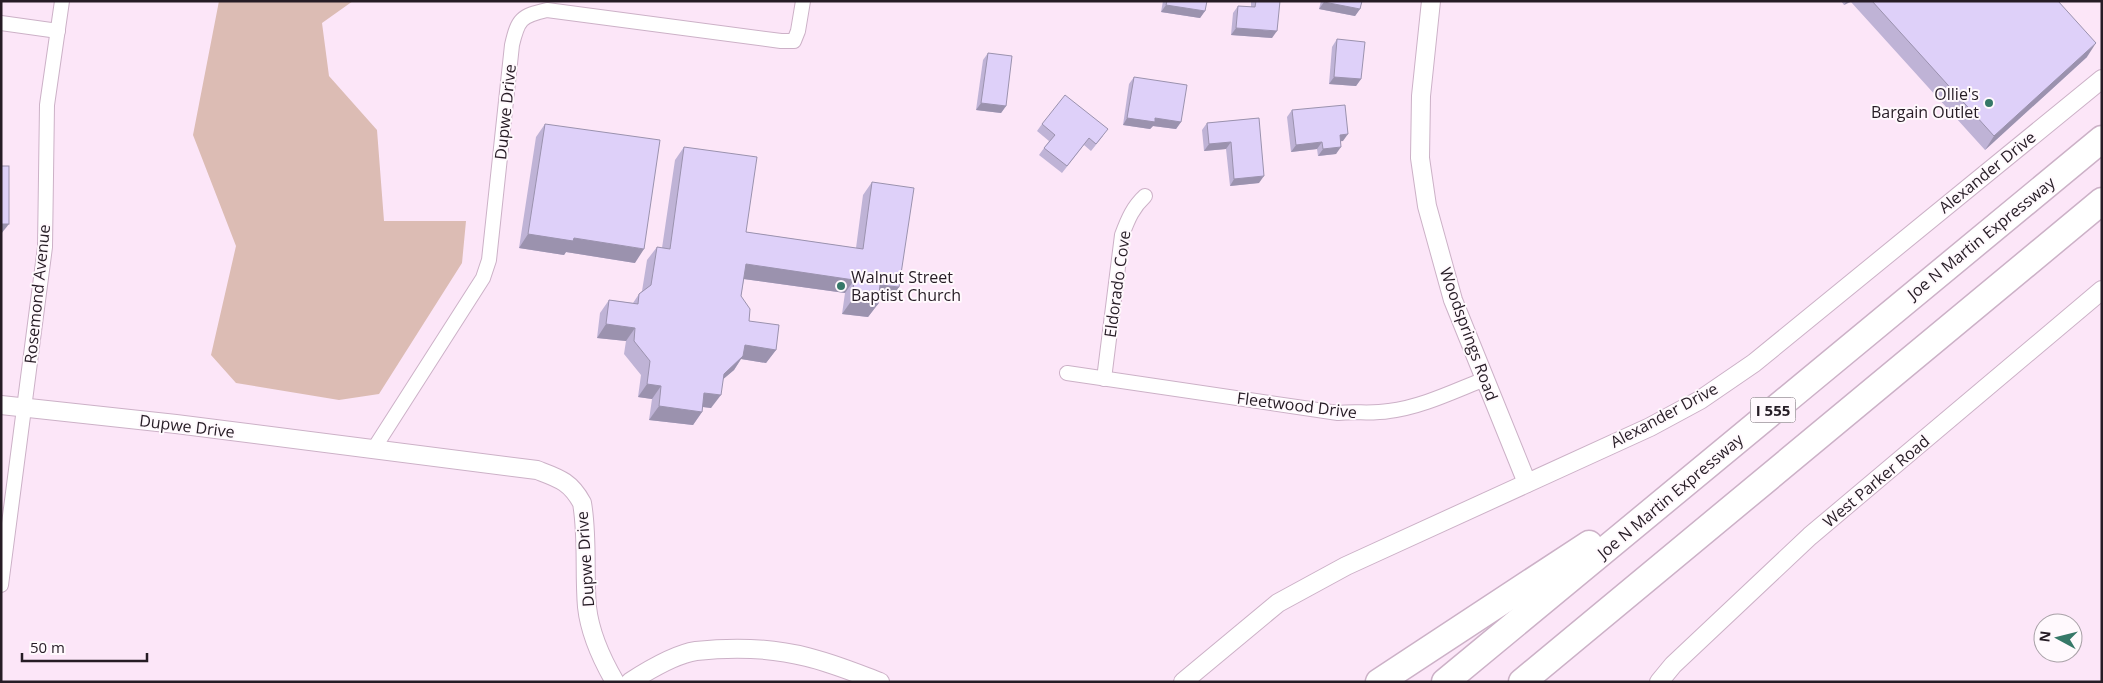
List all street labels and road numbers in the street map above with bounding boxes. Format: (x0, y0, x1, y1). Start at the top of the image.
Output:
street label: Dupwe Drive (489, 63, 521, 161)
street label: Alexander Drive (1934, 126, 2040, 218)
street label: Joe N Martin Expressway (1901, 171, 2060, 306)
street label: Rosemond Avenue (19, 223, 55, 365)
street label: Eldorado Cove (1099, 229, 1135, 339)
street label: Woodsprings Road (1435, 264, 1503, 404)
street label: Alexander Drive (1606, 377, 1722, 453)
street label: Fleetwood Drive (1236, 387, 1358, 423)
road number: I 555 (1750, 398, 1796, 422)
street label: Dupwe Drive (138, 409, 236, 443)
street label: Joe N Martin Expressway (1591, 428, 1748, 565)
street label: West Parker Road (1818, 430, 1934, 532)
street label: Dupwe Drive (571, 510, 599, 608)

